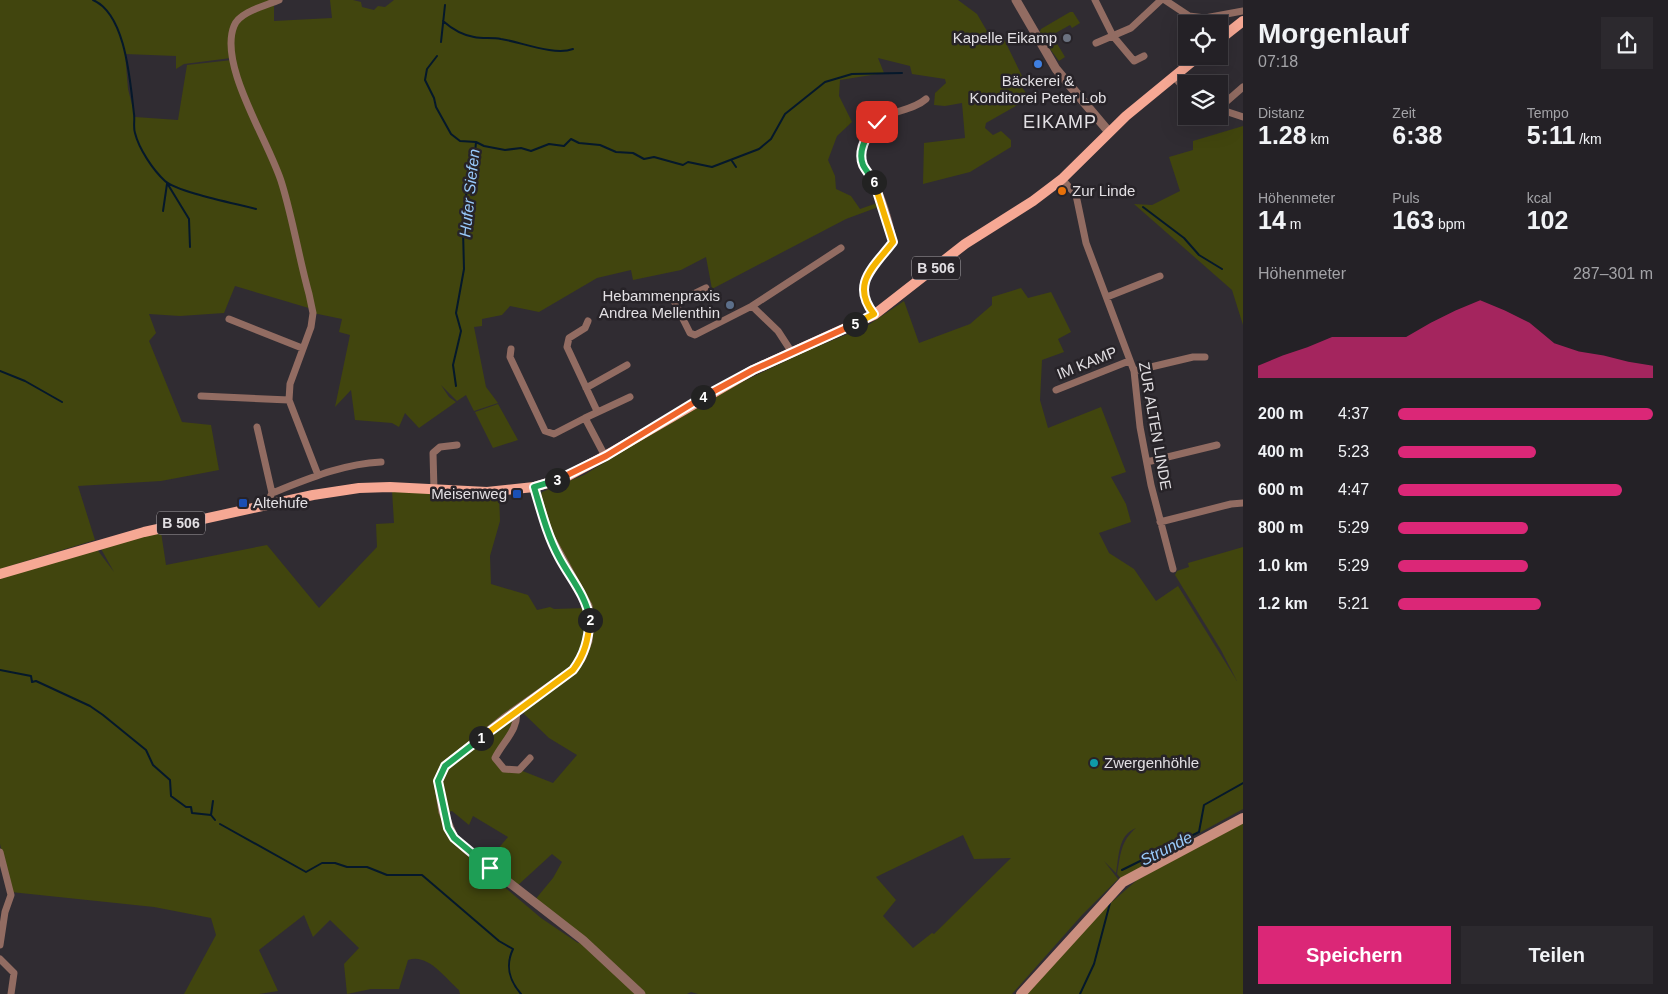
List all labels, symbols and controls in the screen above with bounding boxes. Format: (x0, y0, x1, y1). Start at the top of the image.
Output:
map controls (1178, 15, 1228, 125)
button: locate (1178, 15, 1228, 65)
button: share (1601, 17, 1653, 69)
text: Morgenlauf (1258, 18, 1409, 49)
place label: Kapelle Eikamp (953, 29, 1057, 46)
marker: Kapelle Eikamp (1061, 32, 1073, 44)
text: 07:18 (1258, 53, 1298, 70)
marker: Bäckerei & Konditorei Peter Lob (1032, 58, 1044, 70)
place label: Bäckerei & Konditorei Peter Lob (970, 72, 1106, 106)
button: layers (1178, 75, 1228, 125)
pin (856, 101, 898, 143)
text: Distanz (1258, 105, 1305, 121)
text: Zeit (1392, 105, 1416, 121)
text: Tempo (1527, 105, 1569, 121)
icon: check (863, 108, 891, 136)
district label: EIKAMP (1023, 112, 1097, 132)
text: 1.28 (1258, 121, 1307, 149)
text: 6:38 (1392, 121, 1442, 149)
text: 5:11 (1527, 121, 1575, 149)
text: km (1307, 131, 1329, 147)
text: /km (1575, 131, 1602, 147)
water label: Hufer Siefen (456, 148, 483, 238)
pin: 6 (862, 170, 886, 194)
text: 6 (871, 174, 878, 190)
place label: Zur Linde (1072, 182, 1135, 199)
marker: Zur Linde (1056, 185, 1068, 197)
text: Höhenmeter (1258, 190, 1335, 206)
text: Puls (1392, 190, 1420, 206)
text: kcal (1527, 190, 1552, 206)
text: 14 (1258, 206, 1286, 234)
text: 163 (1392, 206, 1434, 234)
text: 102 (1527, 206, 1568, 234)
text: m (1286, 216, 1301, 232)
text: bpm (1434, 216, 1465, 232)
road number: B 506 (912, 256, 960, 280)
text: Höhenmeter (1258, 265, 1346, 282)
text: 287–301 m (1573, 265, 1653, 282)
place label: Hebammenpraxis Andrea Mellenthin (599, 287, 720, 321)
marker: Hebammenpraxis Andrea Mellenthin (724, 299, 736, 311)
pin: 5 (842, 312, 868, 336)
text: 5 (852, 316, 859, 332)
street label: IM KAMP (1054, 343, 1119, 382)
street label: ZUR ALTEN LINDE (1136, 361, 1175, 491)
pin: 4 (690, 384, 716, 410)
text: 4 (700, 389, 707, 405)
text: 200 m (1258, 405, 1303, 422)
text: 4:37 (1338, 405, 1369, 422)
text: 400 m (1258, 443, 1303, 460)
text: 5:23 (1338, 443, 1369, 460)
pin: 3 (544, 468, 570, 492)
text: 3 (554, 472, 561, 488)
text: 600 m (1258, 481, 1303, 498)
text: 4:47 (1338, 481, 1369, 498)
place label: Meisenweg (431, 485, 507, 502)
marker: Meisenweg (511, 488, 523, 500)
place label: Altehufe (253, 494, 308, 511)
marker: Altehufe (237, 497, 249, 509)
road number: B 506 (157, 512, 205, 534)
text: 800 m (1258, 519, 1303, 536)
text: 5:29 (1338, 519, 1369, 536)
text: 1.0 km (1258, 557, 1308, 574)
text: 5:29 (1338, 557, 1369, 574)
text: 1.2 km (1258, 595, 1308, 612)
text: 5:21 (1338, 595, 1369, 612)
pin: 2 (578, 608, 602, 632)
text: 2 (587, 612, 594, 628)
pin: 1 (468, 726, 494, 750)
text: 1 (478, 730, 485, 746)
place label: Zwergenhöhle (1104, 754, 1199, 771)
marker: Zwergenhöhle (1088, 757, 1100, 769)
water label: Strunde (1137, 828, 1195, 869)
pin (469, 847, 511, 889)
icon: arrive (476, 854, 504, 882)
button: Speichern (1258, 926, 1451, 984)
button: Teilen (1461, 926, 1653, 984)

